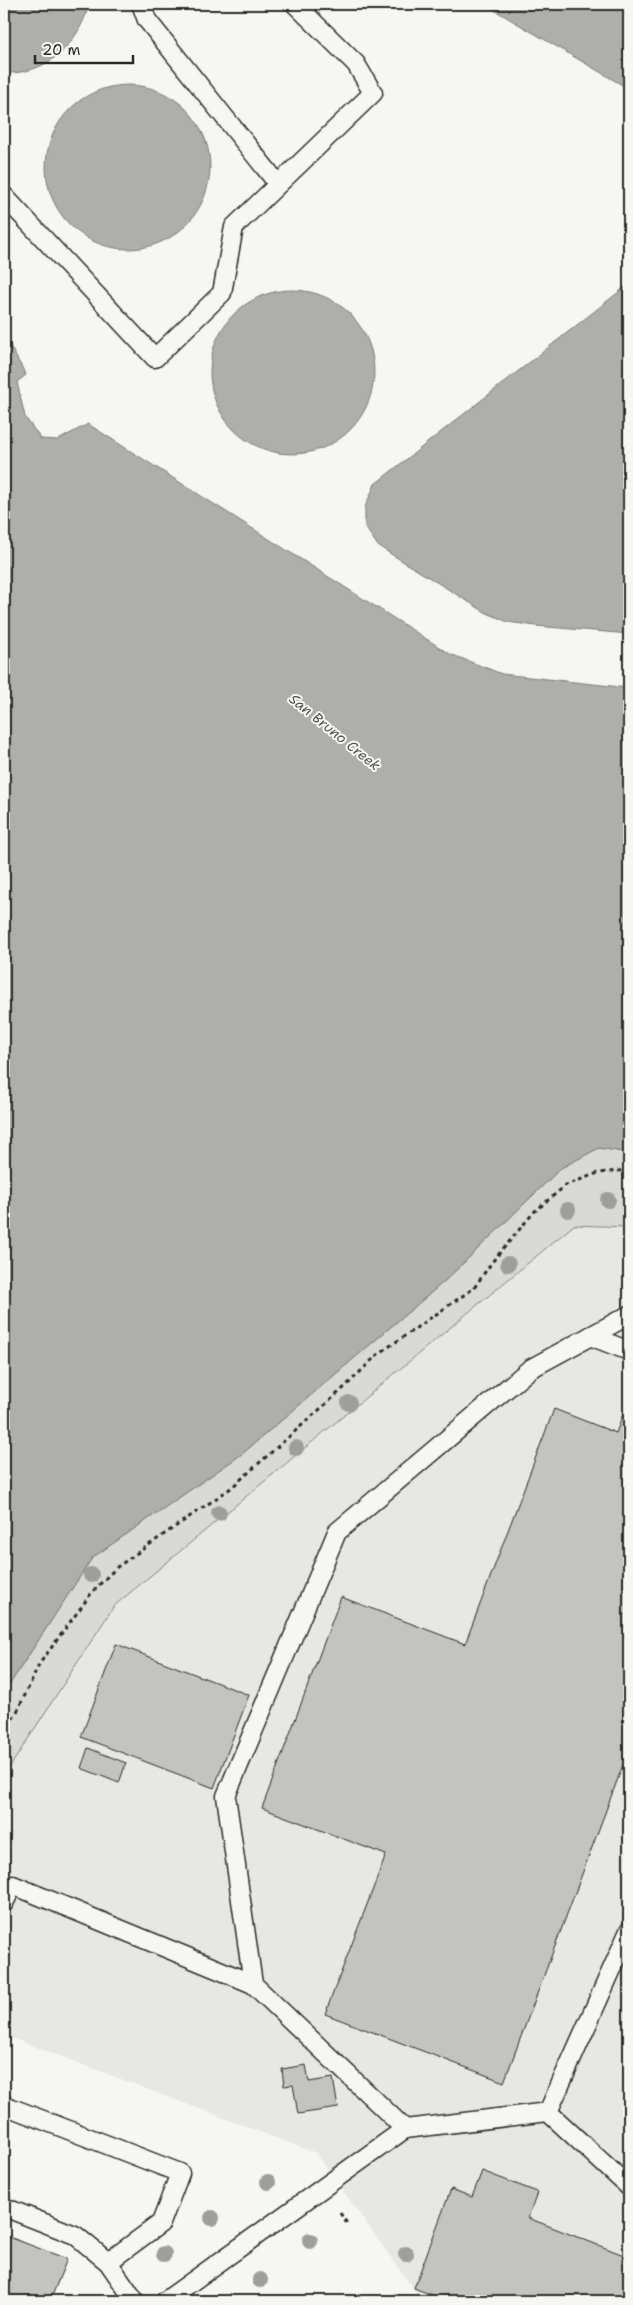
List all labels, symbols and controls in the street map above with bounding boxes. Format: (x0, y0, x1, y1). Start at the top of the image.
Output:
scale bar (35, 32, 132, 64)
text: 20 m (42, 40, 81, 60)
water label: San Bruno Creek (286, 690, 384, 774)

